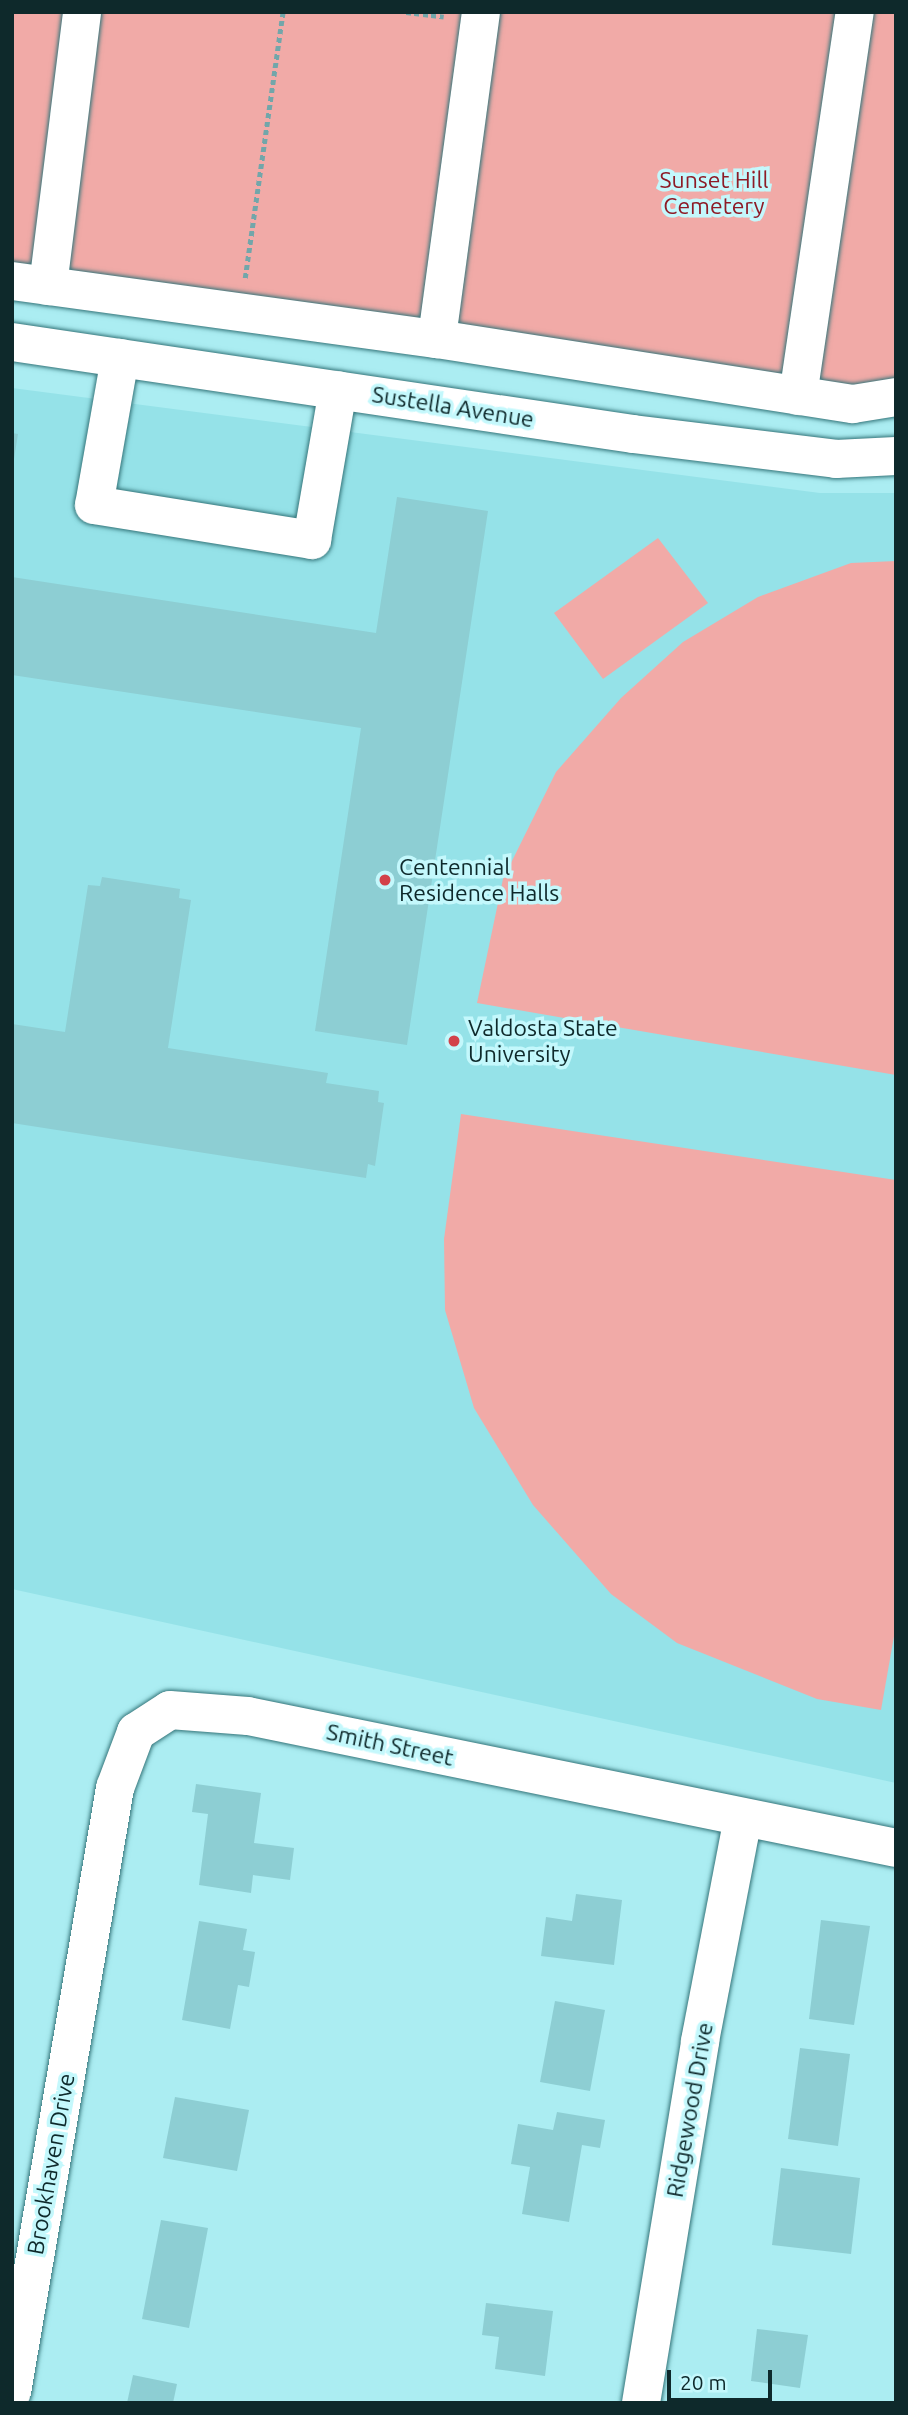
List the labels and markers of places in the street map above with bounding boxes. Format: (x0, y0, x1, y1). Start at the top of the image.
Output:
place label: Centennial Residence Halls (399, 853, 559, 907)
marker: Centennial Residence Halls (377, 872, 393, 888)
place label: Valdosta State University (468, 1014, 618, 1068)
marker: Valdosta State University (446, 1033, 462, 1049)

